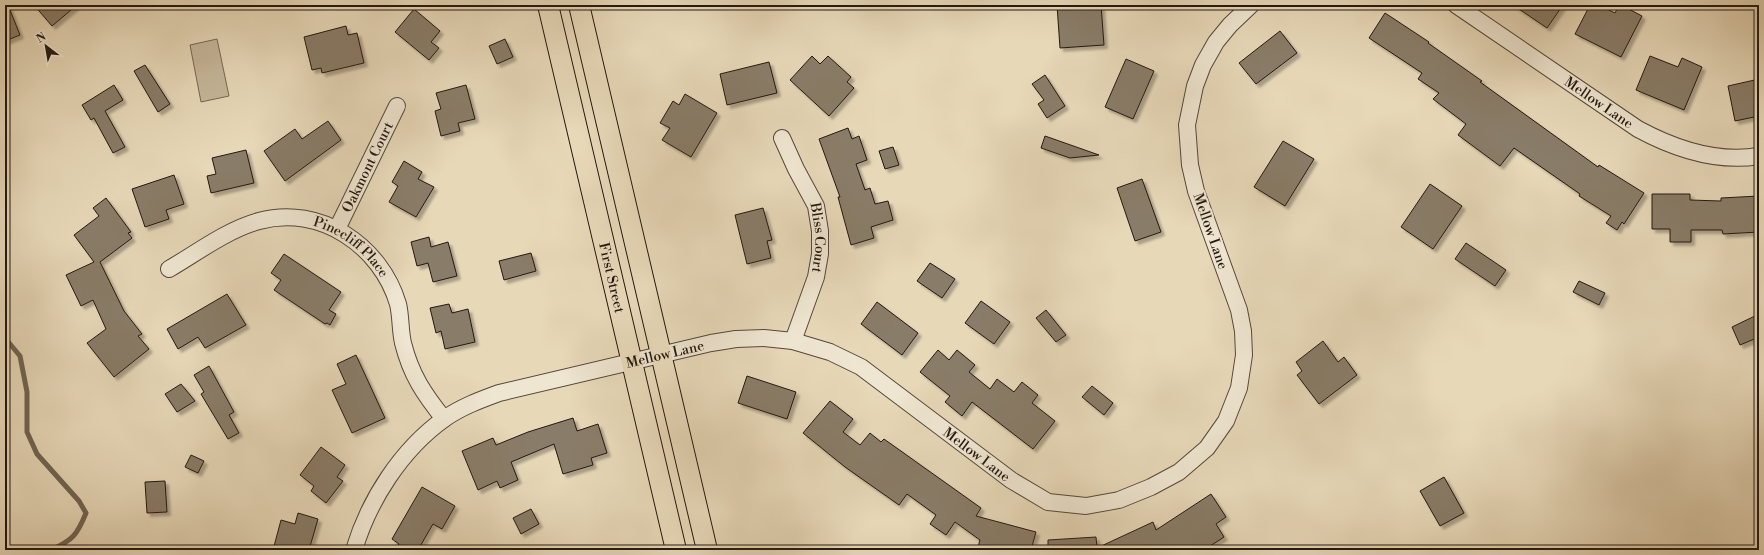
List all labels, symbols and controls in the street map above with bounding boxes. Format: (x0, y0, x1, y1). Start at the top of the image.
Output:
north arrow (26, 26, 66, 66)
text: N (34, 30, 49, 47)
street label: Mellow Lane (1560, 73, 1636, 133)
street label: Oakmont Court (338, 119, 398, 216)
street label: Mellow Lane (1189, 191, 1232, 272)
street label: Bliss Court (805, 200, 828, 274)
street label: Pinecliff Place (311, 213, 392, 281)
street label: First Street (594, 241, 628, 315)
street label: Mellow Lane (624, 337, 706, 373)
street label: Mellow Lane (939, 424, 1013, 486)

